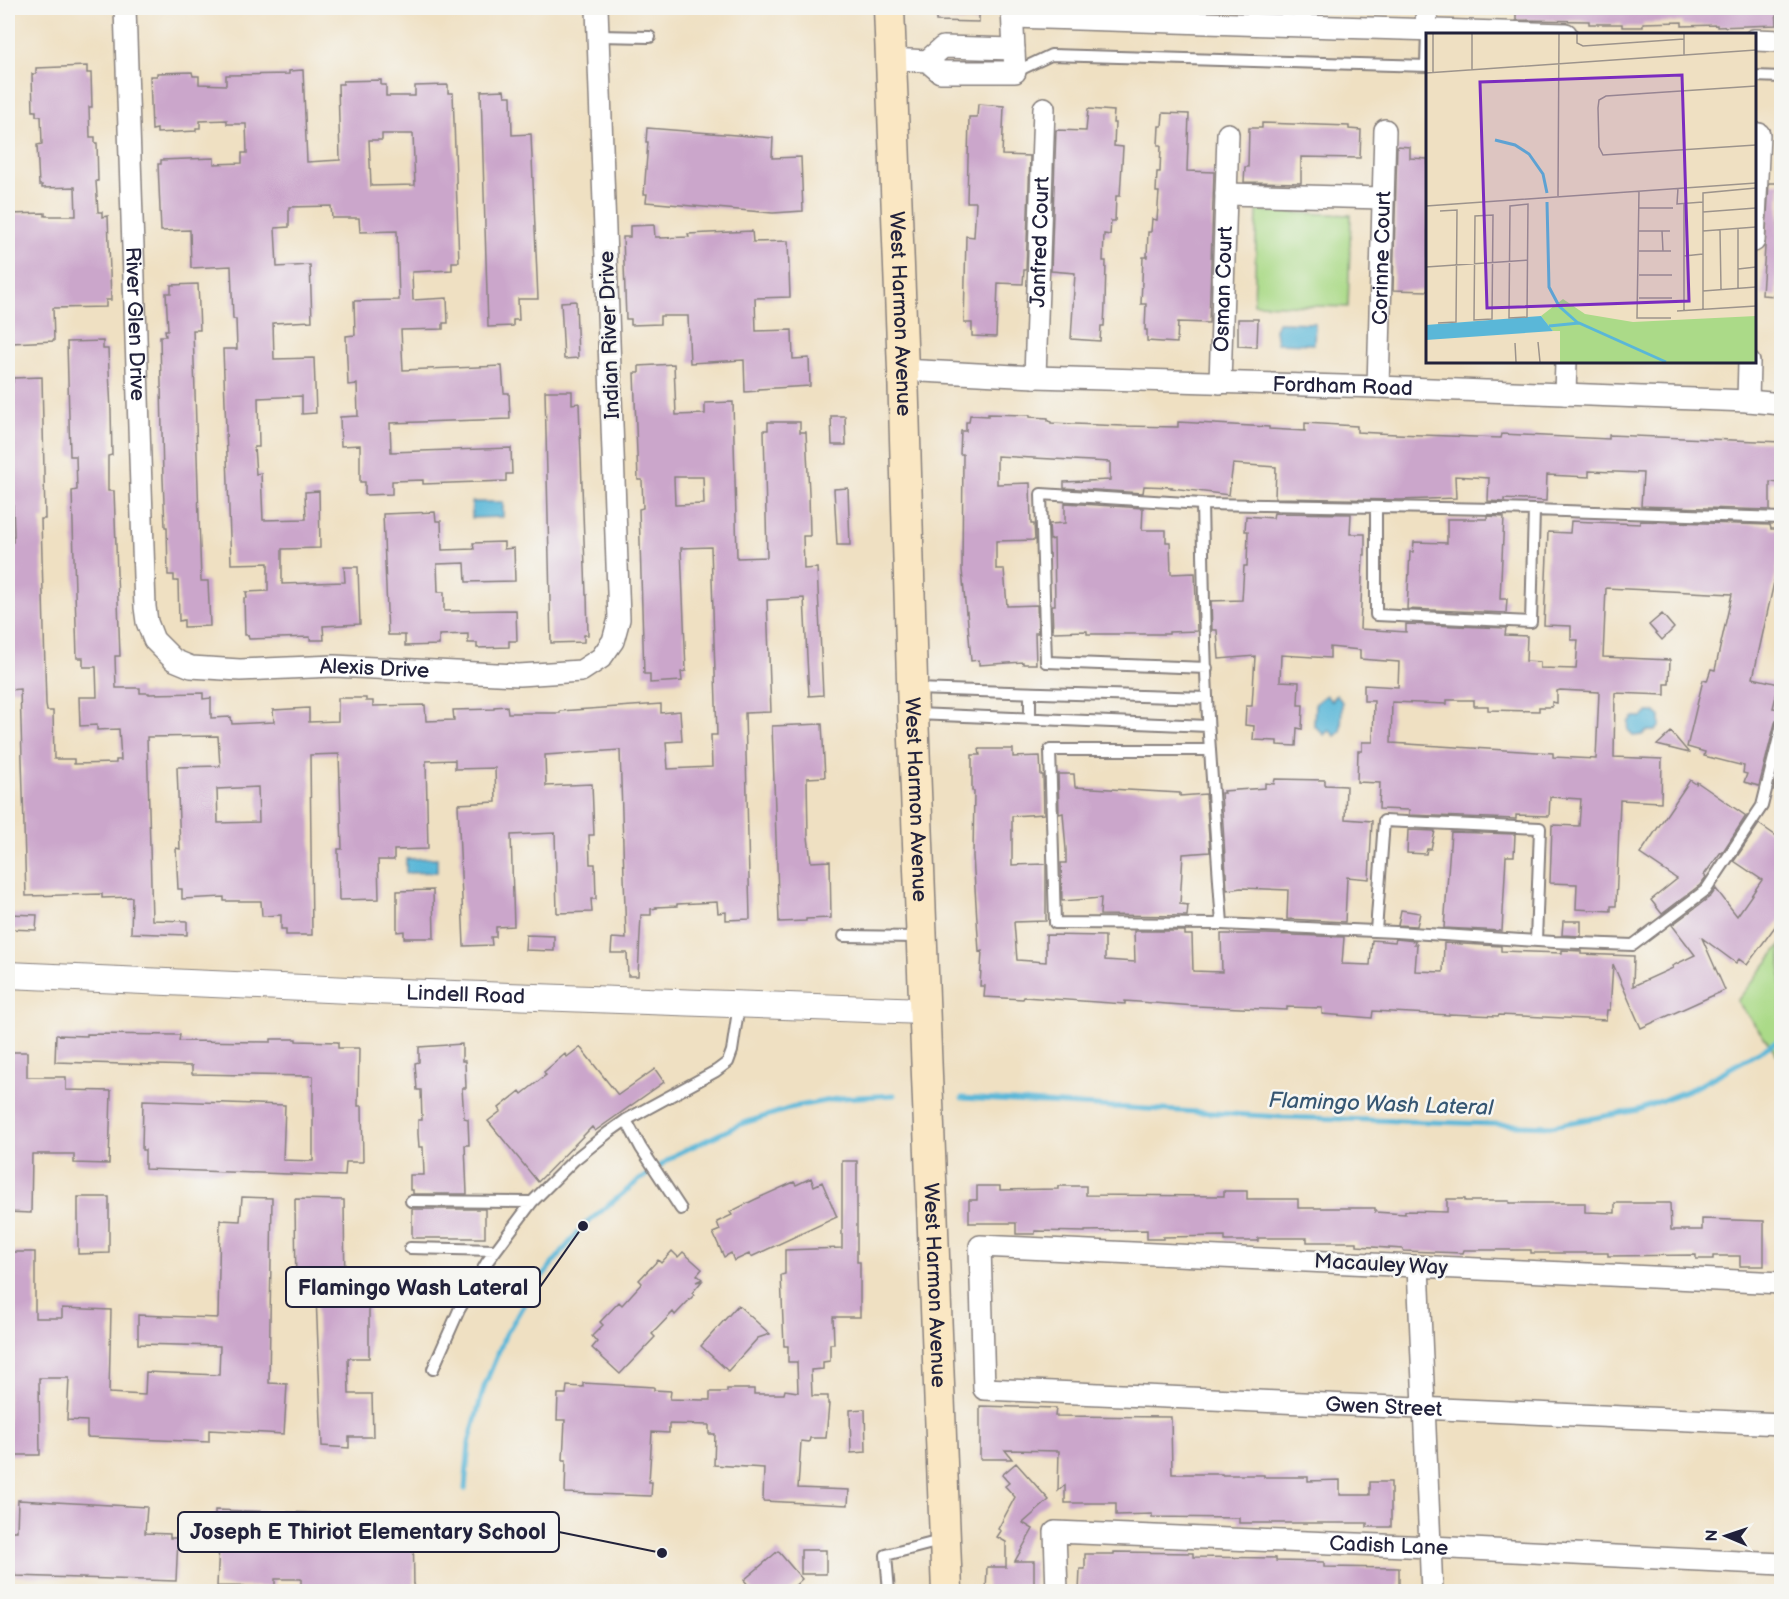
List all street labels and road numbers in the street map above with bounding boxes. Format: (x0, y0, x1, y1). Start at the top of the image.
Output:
street label: Janfred Court (1025, 176, 1055, 308)
street label: Corinne Court (1368, 190, 1396, 325)
street label: West Harmon Avenue (884, 211, 916, 417)
street label: Osman Court (1209, 225, 1238, 352)
street label: River Glen Drive (120, 246, 150, 401)
street label: Indian River Drive (594, 250, 625, 420)
street label: Fordham Road (1272, 372, 1413, 401)
street label: Alexis Drive (319, 654, 430, 684)
street label: West Harmon Avenue (900, 697, 932, 903)
street label: Lindell Road (406, 980, 526, 1010)
street label: West Harmon Avenue (918, 1182, 951, 1388)
street label: Macauley Way (1313, 1249, 1449, 1281)
street label: Gwen Street (1325, 1392, 1443, 1422)
street label: Cadish Lane (1329, 1531, 1449, 1561)

